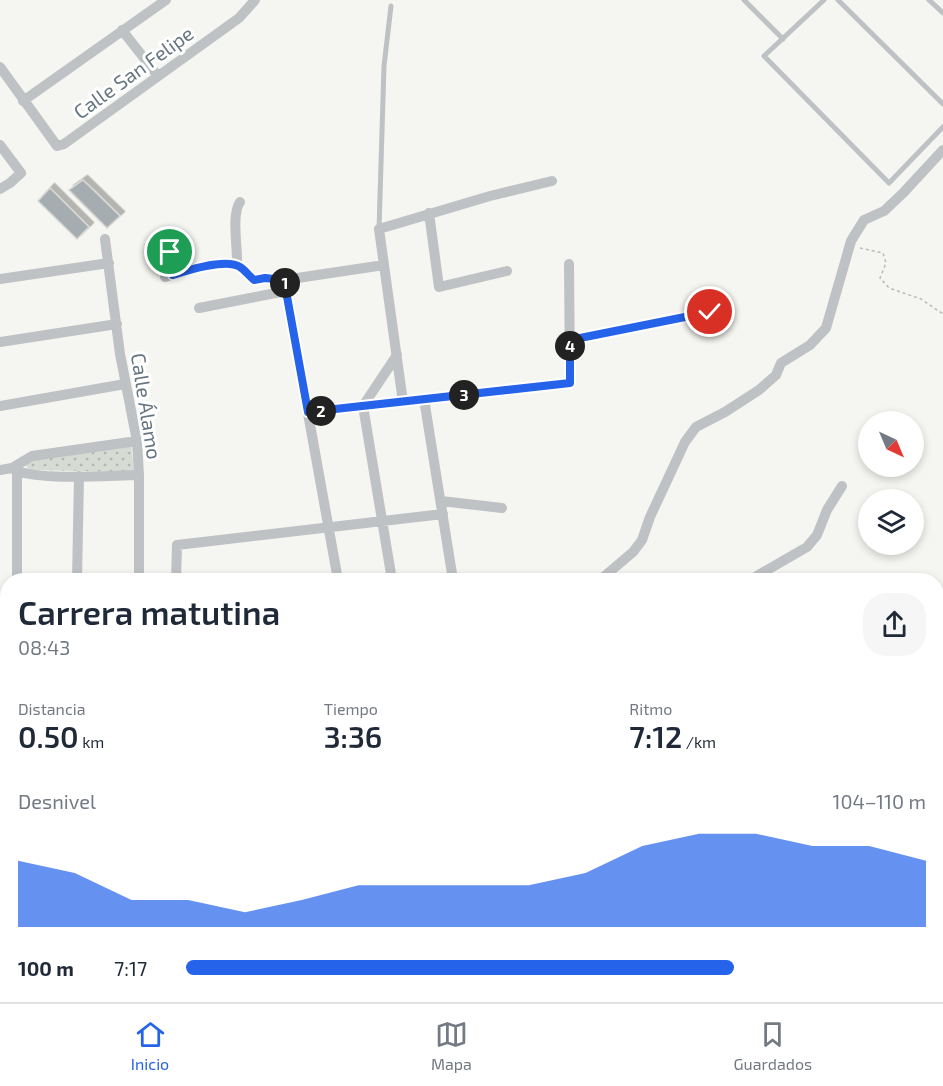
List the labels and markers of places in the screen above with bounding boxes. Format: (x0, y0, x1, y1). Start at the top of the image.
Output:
pin (144, 226, 195, 277)
pin: 1 (270, 268, 300, 298)
pin (684, 286, 735, 337)
pin: 4 (555, 331, 585, 361)
pin: 3 (449, 380, 479, 410)
pin: 2 (306, 396, 336, 426)

